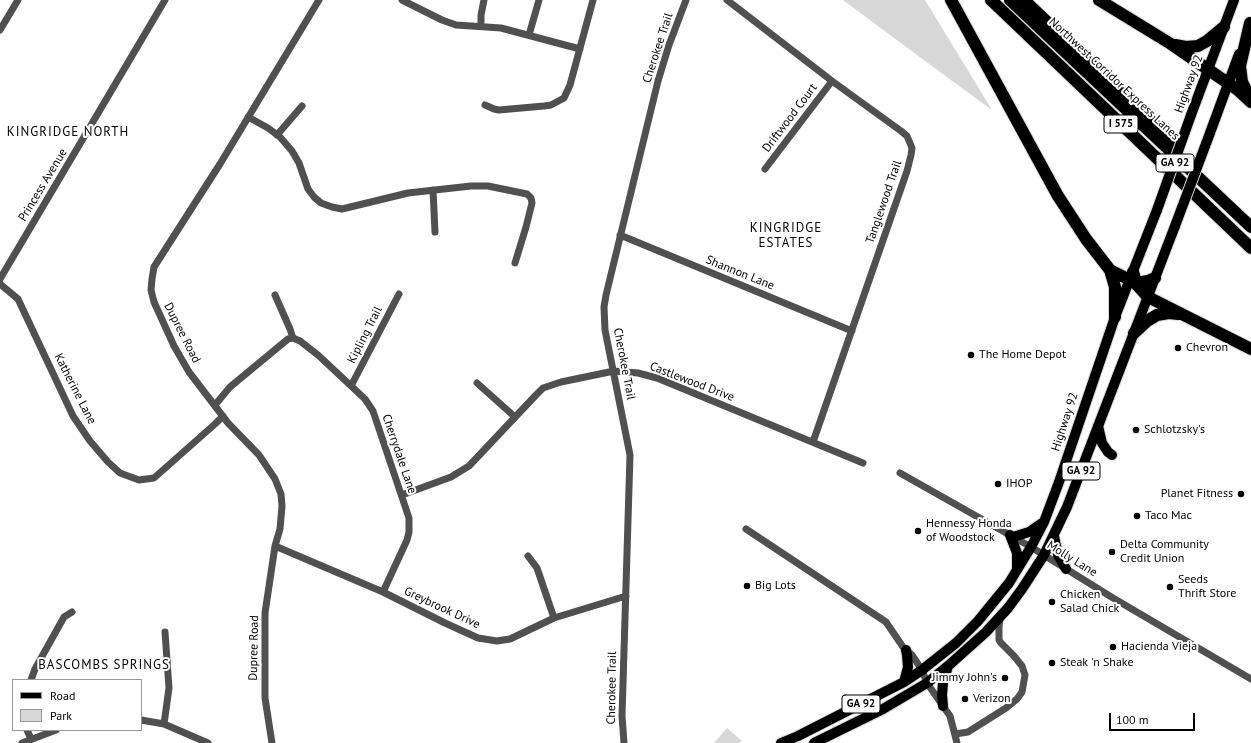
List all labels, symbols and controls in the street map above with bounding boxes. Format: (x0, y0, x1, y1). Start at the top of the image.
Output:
street label: Cherokee Trail (640, 11, 676, 85)
street label: Northwest Corridor Express Lanes (1046, 15, 1182, 143)
street label: Highway 92 (1172, 53, 1206, 115)
street label: Driftwood Court (760, 81, 820, 155)
road number: I 575 (1104, 115, 1138, 133)
district label: KINGRIDGE NORTH (7, 124, 129, 140)
street label: Princess Avenue (16, 146, 70, 224)
road number: GA 92 (1156, 154, 1194, 172)
street label: Tanglewood Trail (863, 158, 905, 246)
district label: KINGRIDGE ESTATES (750, 220, 822, 251)
street label: Shannon Lane (704, 253, 776, 293)
street label: Dupree Road (161, 301, 203, 365)
street label: Kipling Trail (344, 304, 386, 366)
street label: Cherokee Trail (610, 327, 638, 401)
place label: Chevron (1186, 341, 1228, 355)
marker: Chevron (1173, 343, 1183, 353)
place label: The Home Depot (979, 348, 1066, 362)
marker: The Home Depot (966, 350, 976, 360)
street label: Katherine Lane (51, 351, 99, 427)
street label: Castlewood Drive (648, 359, 736, 405)
street label: Highway 92 (1049, 391, 1081, 453)
street label: Cherrydale Lane (379, 412, 419, 496)
place label: Schlotzsky's (1144, 423, 1205, 437)
marker: Schlotzsky's (1131, 425, 1141, 435)
road number: GA 92 (1062, 462, 1100, 480)
place label: IHOP (1006, 477, 1032, 491)
marker: IHOP (993, 479, 1003, 489)
place label: Planet Fitness (1161, 487, 1233, 501)
marker: Planet Fitness (1236, 489, 1246, 499)
place label: Taco Mac (1145, 509, 1192, 523)
marker: Taco Mac (1132, 511, 1142, 521)
place label: Hennessy Honda of Woodstock (926, 517, 1012, 545)
marker: Hennessy Honda of Woodstock (913, 526, 923, 536)
street label: Molly Lane (1044, 538, 1100, 580)
place label: Delta Community Credit Union (1120, 538, 1209, 566)
marker: Delta Community Credit Union (1107, 547, 1117, 557)
place label: Seeds Thrift Store (1178, 573, 1236, 601)
place label: Big Lots (755, 579, 796, 593)
marker: Big Lots (742, 581, 752, 591)
marker: Seeds Thrift Store (1165, 582, 1175, 592)
street label: Greybrook Drive (402, 584, 482, 632)
place label: Chicken Salad Chick (1060, 588, 1119, 616)
marker: Chicken Salad Chick (1047, 597, 1057, 607)
street label: Dupree Road (246, 615, 262, 681)
place label: Hacienda Vieja (1121, 640, 1197, 654)
marker: Hacienda Vieja (1108, 642, 1118, 652)
street label: Cherokee Trail (604, 651, 620, 725)
place label: Steak 'n Shake (1060, 656, 1134, 670)
district label: BASCOMBS SPRINGS (38, 657, 170, 673)
marker: Steak 'n Shake (1047, 658, 1057, 668)
place label: Jimmy John's (932, 671, 997, 685)
marker: Jimmy John's (1000, 673, 1010, 683)
legend (12, 679, 142, 731)
text: Road (50, 688, 75, 703)
place label: Verizon (973, 692, 1011, 706)
marker: Verizon (960, 694, 970, 704)
road number: GA 92 (842, 695, 880, 713)
scale bar (1111, 705, 1197, 731)
text: Park (50, 708, 72, 723)
text: 100 m (1116, 712, 1149, 727)

